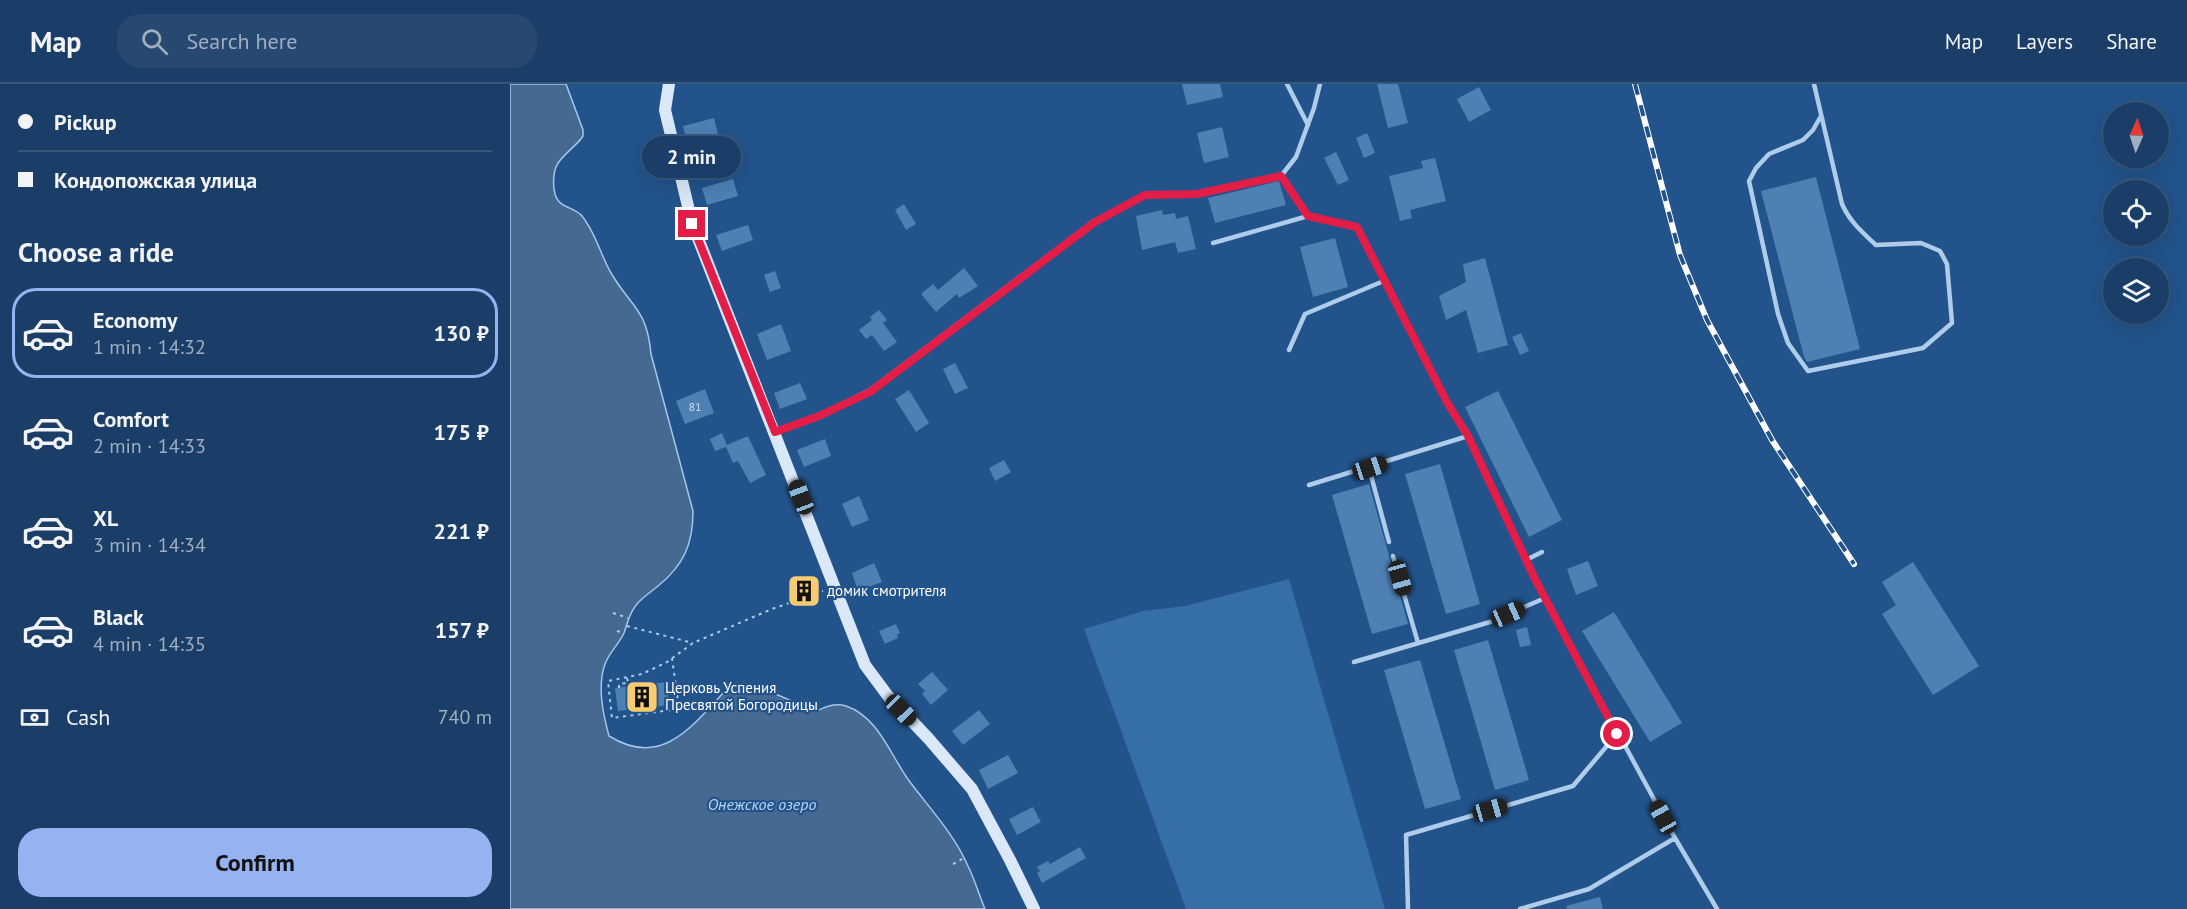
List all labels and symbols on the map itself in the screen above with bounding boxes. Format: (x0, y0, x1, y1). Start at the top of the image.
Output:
north arrow (2103, 102, 2169, 168)
callout: 2 min (642, 137, 741, 179)
route end (678, 210, 705, 237)
house number: 81 (688, 399, 702, 414)
car (1350, 454, 1390, 482)
car (786, 477, 816, 517)
car (1386, 558, 1414, 598)
building icon: домик смотрителя (786, 573, 822, 609)
place label: домик смотрителя (827, 581, 946, 600)
car (1488, 598, 1528, 630)
place label: Церковь Успения Пресвятой Богородицы (665, 678, 818, 714)
building icon: Церковь Успения Пресвятой Богородицы (624, 679, 660, 715)
car (882, 691, 920, 729)
route start (1603, 720, 1630, 747)
water label: Онежское озеро (708, 794, 816, 814)
car (1470, 796, 1510, 824)
car (1646, 797, 1680, 837)

